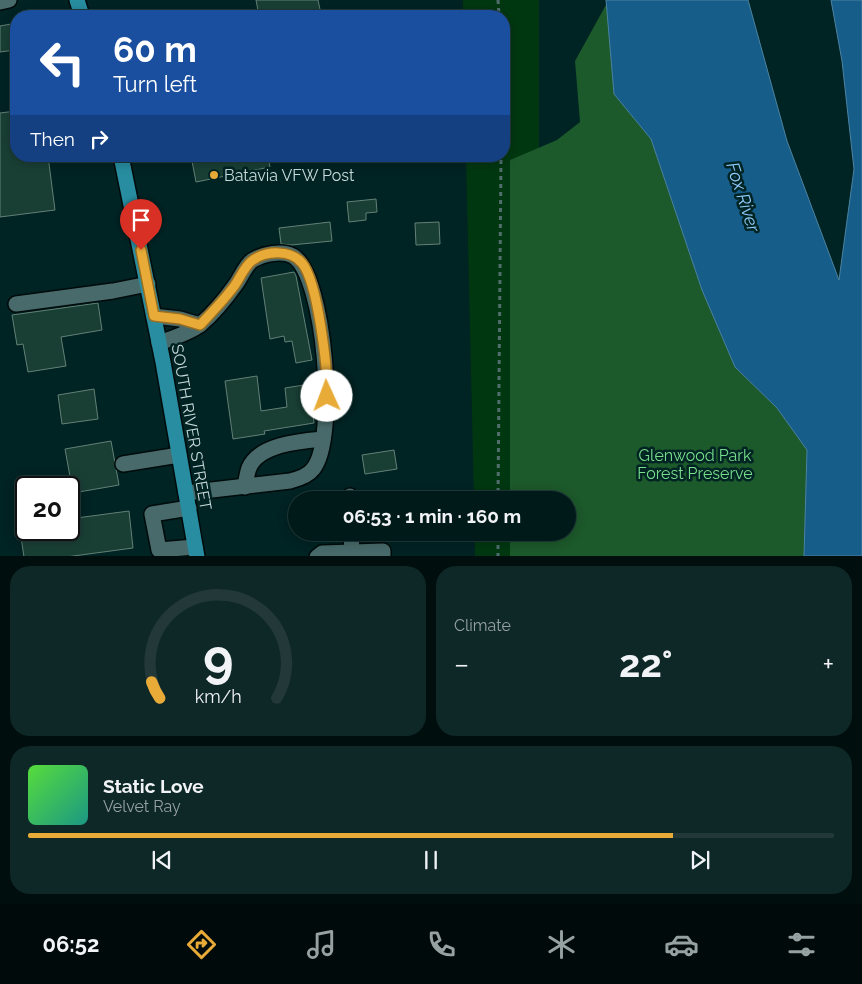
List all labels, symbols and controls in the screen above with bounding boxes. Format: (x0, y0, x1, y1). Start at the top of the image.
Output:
text: 60 m (113, 29, 197, 70)
icon: left (30, 30, 95, 95)
text: Turn left (113, 71, 197, 97)
icon: right (85, 125, 113, 153)
text: Then (30, 128, 75, 150)
water label: Fox River (722, 159, 765, 235)
place label: Batavia VFW Post (224, 166, 355, 185)
marker: Batavia VFW Post (208, 169, 220, 181)
pin (120, 199, 162, 250)
icon: arrive (127, 206, 155, 234)
street label: SOUTH RIVER STREET (168, 343, 216, 512)
position arrow (300, 369, 352, 421)
park label: Glenwood Park Forest Preserve (637, 446, 753, 483)
speed limit sign: 20 (15, 476, 80, 541)
text: 06:53 · 1 min · 160 m (343, 505, 521, 527)
text: Climate (454, 616, 511, 635)
text: 9 (203, 628, 233, 689)
text: 22° (619, 641, 672, 686)
text: − (454, 648, 469, 681)
text: + (822, 648, 834, 681)
text: km/h (194, 686, 242, 707)
text: Static Love (103, 775, 204, 797)
text: Velvet Ray (103, 797, 181, 816)
icon: previous (148, 846, 176, 874)
icon: pause (417, 846, 445, 874)
icon: next (686, 846, 714, 874)
icon: directions (184, 927, 219, 962)
icon: music (304, 927, 339, 962)
icon: phone (424, 927, 459, 962)
icon: climate (544, 927, 579, 962)
icon: car (664, 927, 699, 962)
icon: filters (784, 927, 819, 962)
text: 06:52 (43, 931, 99, 957)

